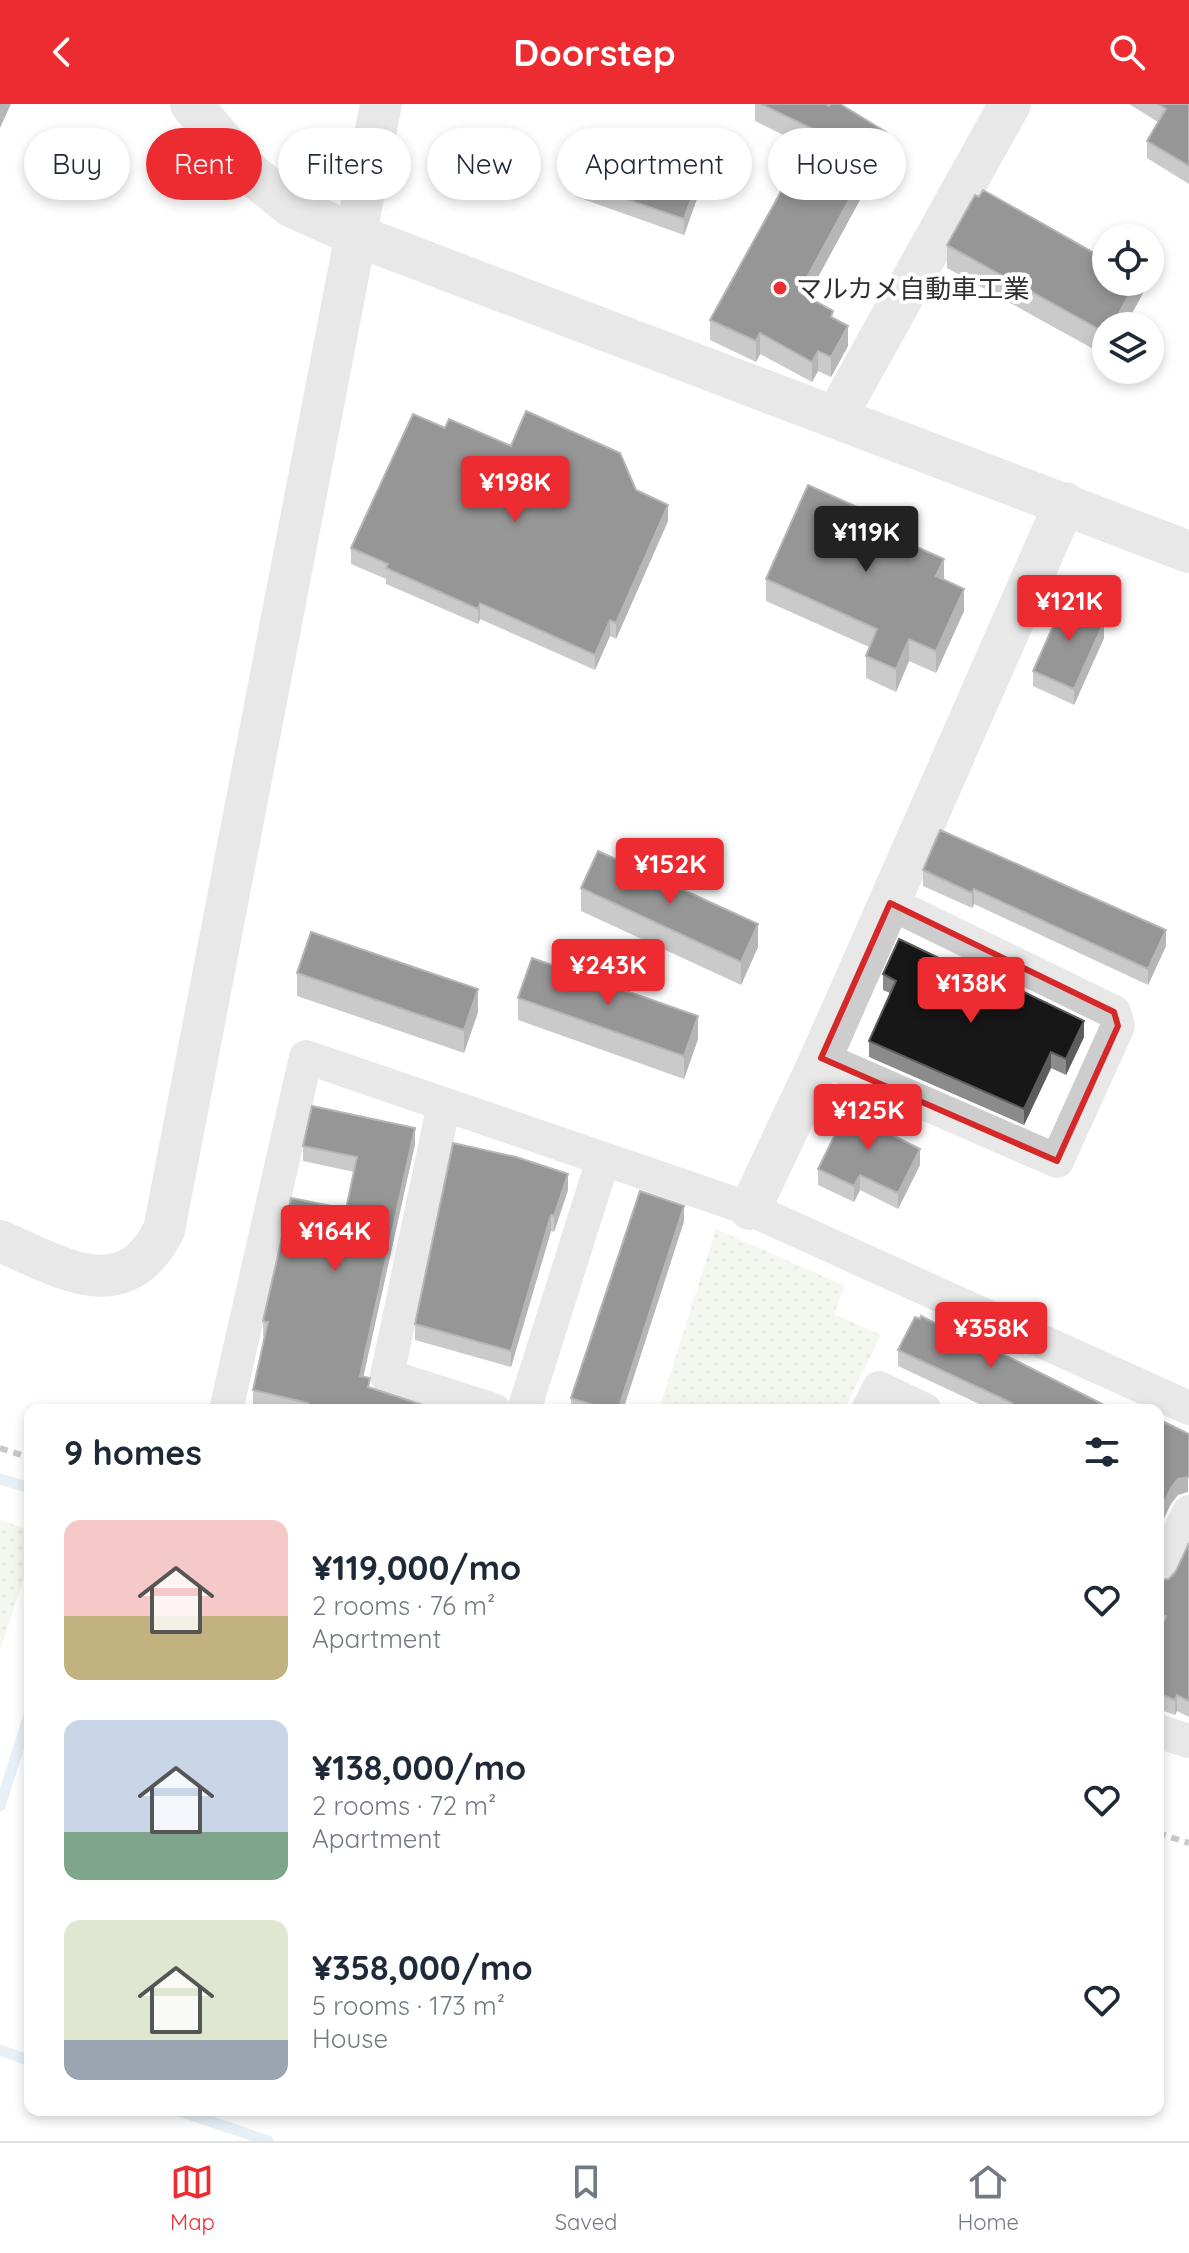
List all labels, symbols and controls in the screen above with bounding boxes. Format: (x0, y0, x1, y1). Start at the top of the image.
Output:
icon: back (40, 30, 84, 74)
text: Doorstep (513, 30, 676, 75)
icon: search (1105, 30, 1149, 74)
chip: Buy (24, 128, 130, 200)
chip: Rent (146, 128, 262, 200)
chip: Filters (278, 128, 411, 200)
chip: New (427, 128, 541, 200)
chip: Apartment (557, 128, 752, 200)
chip: House (768, 128, 906, 200)
map controls (1092, 224, 1164, 384)
button: locate (1092, 224, 1164, 296)
place label: マルカメ自動車工業 (796, 272, 1029, 305)
marker: マルカメ自動車工業 (771, 279, 789, 297)
button: layers (1092, 312, 1164, 384)
pin: ¥198K (459, 456, 571, 524)
text: ¥198K (479, 465, 551, 498)
pin: ¥119K (810, 506, 922, 574)
text: ¥119K (832, 515, 900, 548)
pin: ¥121K (1013, 575, 1125, 643)
text: ¥121K (1035, 584, 1103, 617)
pin: ¥152K (614, 838, 726, 906)
text: ¥152K (634, 847, 706, 880)
pin: ¥243K (552, 939, 664, 1007)
text: ¥243K (570, 948, 646, 981)
pin: ¥138K (915, 957, 1027, 1025)
text: ¥138K (936, 966, 1006, 999)
pin: ¥125K (812, 1084, 924, 1152)
text: ¥125K (832, 1093, 904, 1126)
pin: ¥164K (279, 1205, 391, 1273)
text: ¥164K (299, 1214, 371, 1247)
pin: ¥358K (935, 1302, 1047, 1370)
text: ¥358K (953, 1311, 1029, 1344)
icon: filters (1080, 1430, 1124, 1474)
text: 9 homes (64, 1431, 202, 1474)
text: ¥119,000/mo (312, 1546, 521, 1589)
icon: home (128, 1552, 224, 1648)
icon: heart (1080, 1578, 1124, 1622)
text: 2 rooms · 76 m² (312, 1589, 495, 1622)
text: Apartment (312, 1622, 441, 1655)
text: ¥138,000/mo (312, 1746, 526, 1789)
icon: home (128, 1752, 224, 1848)
icon: heart (1080, 1778, 1124, 1822)
text: 2 rooms · 72 m² (312, 1789, 496, 1822)
text: Apartment (312, 1822, 441, 1855)
text: ¥358,000/mo (312, 1946, 533, 1989)
icon: home (128, 1952, 224, 2048)
icon: heart (1080, 1978, 1124, 2022)
text: 5 rooms · 173 m² (312, 1989, 505, 2022)
text: House (312, 2022, 388, 2055)
tab: Map (170, 2160, 215, 2236)
tab: Saved (555, 2160, 617, 2236)
tab: Home (957, 2160, 1019, 2236)

